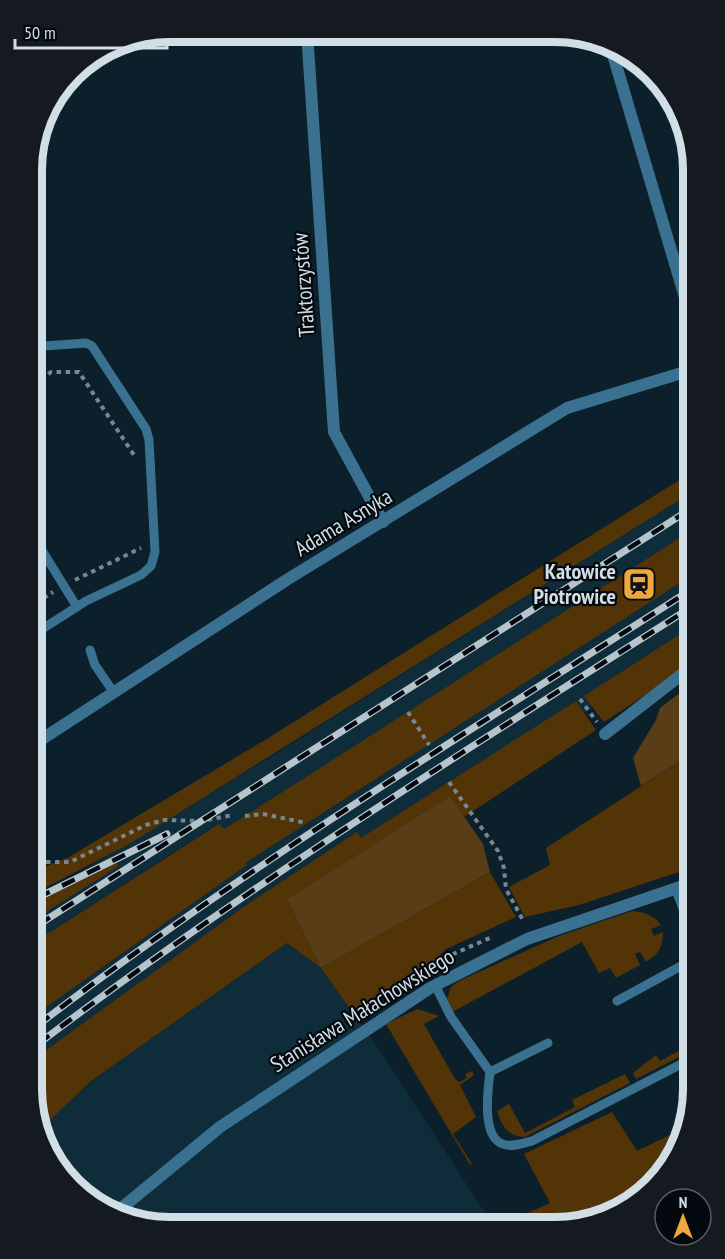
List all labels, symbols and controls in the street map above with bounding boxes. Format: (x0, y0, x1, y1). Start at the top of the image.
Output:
scale bar (15, 12, 166, 50)
text: 50 m (24, 21, 56, 44)
street label: Traktorzystów (285, 232, 321, 338)
street label: Adama Asnyka (289, 482, 397, 562)
place label: Katowice Piotrowice (533, 557, 616, 610)
station icon: Katowice Piotrowice (621, 566, 657, 602)
street label: Stanisława Małachowskiego (265, 942, 459, 1078)
north arrow (653, 1187, 713, 1247)
text: N (679, 1192, 687, 1212)

